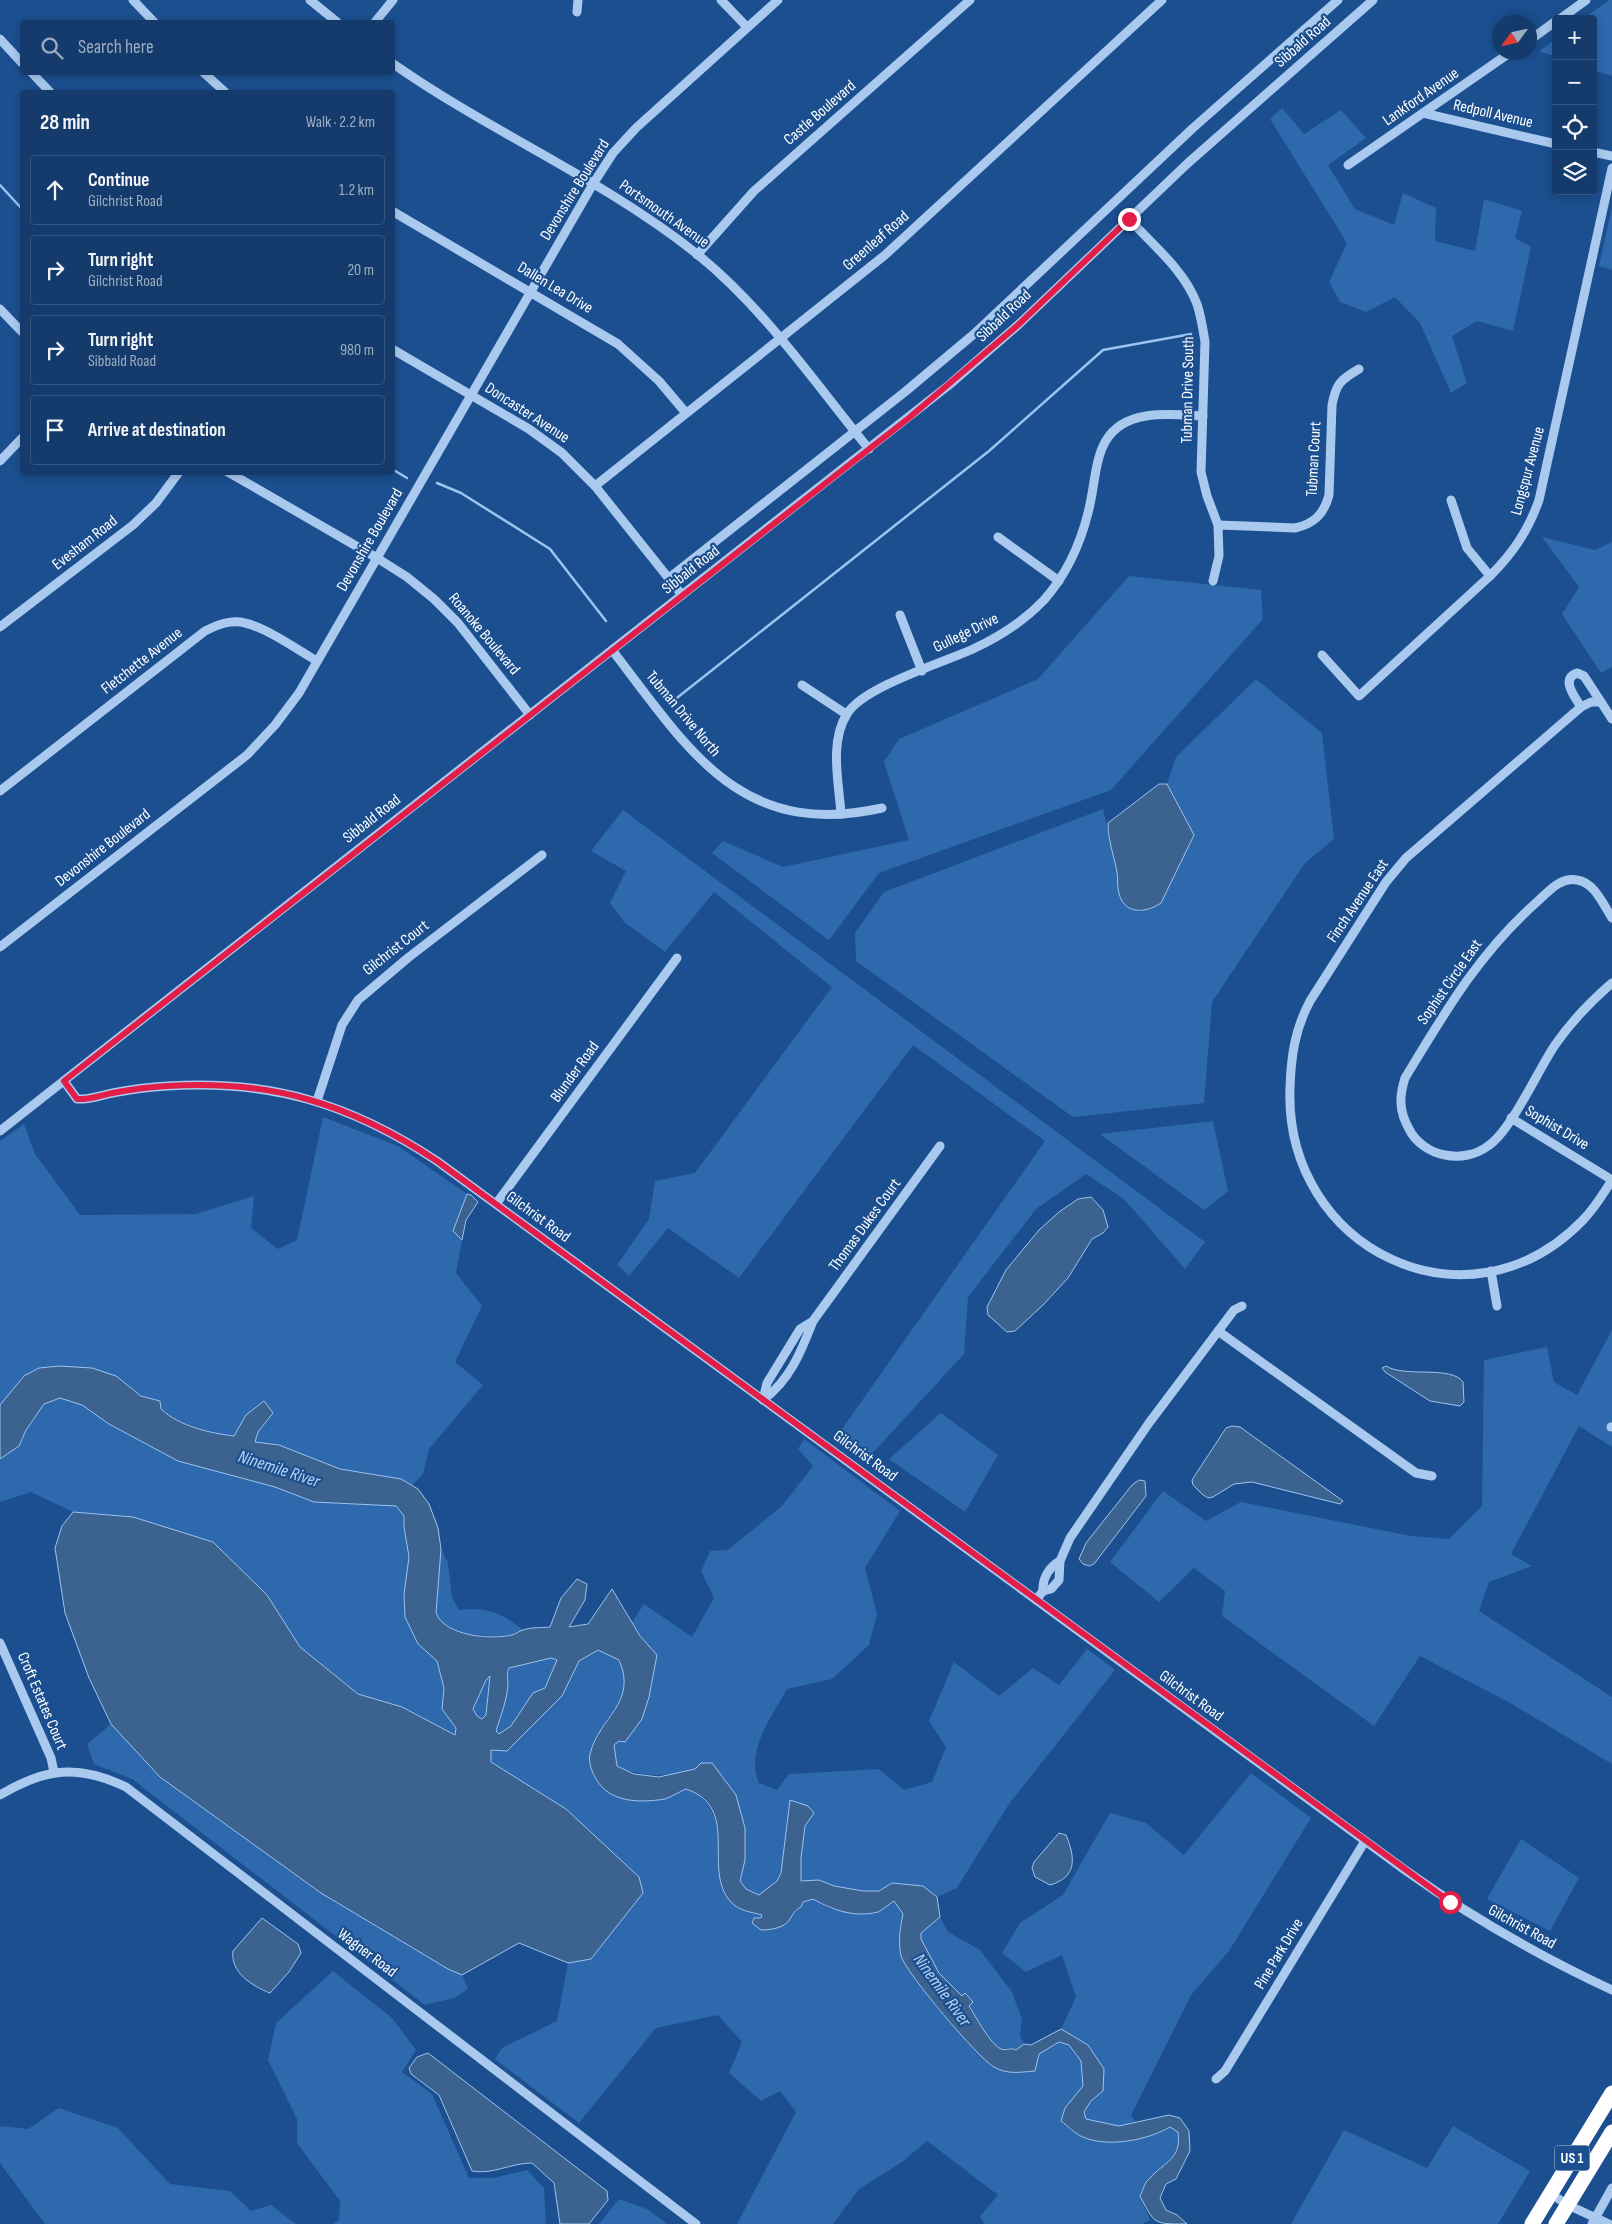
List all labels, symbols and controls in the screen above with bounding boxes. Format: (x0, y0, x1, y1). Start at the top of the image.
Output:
street label: Sibbald Road (1271, 12, 1335, 72)
north arrow (1492, 15, 1537, 60)
map controls (1552, 15, 1597, 195)
button: + (1552, 15, 1597, 60)
search box (20, 20, 395, 75)
icon: search (38, 34, 66, 62)
text: Search here (78, 36, 154, 59)
button: − (1552, 60, 1597, 105)
street label: Lankford Avenue (1379, 64, 1463, 130)
street label: Castle Boulevard (780, 77, 860, 149)
street label: Redpoll Avenue (1451, 96, 1535, 132)
button: locate (1552, 105, 1597, 150)
text: 28 min (40, 110, 90, 135)
text: Walk · 2.2 km (306, 113, 375, 132)
street label: Devonshire Boulevard (536, 136, 614, 244)
button: layers (1552, 150, 1597, 195)
text: Continue (88, 169, 149, 192)
icon: ahead (41, 176, 69, 204)
street label: Portsmouth Avenue (615, 176, 713, 252)
text: 1.2 km (339, 181, 374, 200)
text: Gilchrist Road (88, 192, 163, 211)
street label: Greenleaf Road (839, 207, 913, 275)
route end (1118, 208, 1141, 231)
text: Turn right (88, 249, 153, 272)
icon: right (41, 256, 69, 284)
street label: Dallen Lea Drive (514, 258, 596, 318)
text: 20 m (347, 261, 374, 280)
text: Gilchrist Road (88, 272, 163, 291)
street label: Sibbald Road (973, 286, 1035, 346)
text: Turn right (88, 329, 153, 352)
icon: right (41, 336, 69, 364)
street label: Tubman Drive South (1178, 336, 1198, 444)
text: 980 m (340, 341, 374, 360)
text: Sibbald Road (88, 352, 156, 371)
street label: Doncaster Avenue (481, 379, 573, 447)
icon: arrive (41, 416, 69, 444)
text: Arrive at destination (88, 419, 226, 442)
street label: Tubman Court (1303, 421, 1325, 497)
street label: Longspur Avenue (1507, 425, 1549, 517)
street label: Devonshire Boulevard (333, 485, 407, 595)
street label: Evesham Road (49, 512, 121, 574)
street label: Sibbald Road (658, 542, 724, 598)
street label: Roanoke Boulevard (444, 589, 524, 679)
street label: Gullege Drive (930, 609, 1002, 657)
street label: Fletchette Avenue (98, 623, 186, 699)
street label: Tubman Drive North (642, 667, 724, 761)
street label: Sibbald Road (339, 791, 405, 847)
street label: Devonshire Boulevard (52, 805, 154, 891)
street label: Finch Avenue East (1323, 856, 1393, 946)
street label: Gilchrist Court (359, 916, 433, 980)
street label: Sophist Circle East (1414, 936, 1486, 1028)
street label: Blunder Road (547, 1038, 603, 1106)
street label: Sophist Drive (1522, 1102, 1592, 1154)
street label: Thomas Dukes Court (825, 1175, 905, 1275)
street label: Gilchrist Road (502, 1187, 574, 1247)
street label: Gilchrist Road (829, 1426, 901, 1486)
water label: Ninemile River (235, 1446, 323, 1492)
street label: Croft Estates Court (13, 1649, 71, 1753)
street label: Gilchrist Road (1155, 1666, 1227, 1726)
route start (1439, 1891, 1462, 1914)
street label: Gilchrist Road (1485, 1901, 1559, 1953)
street label: Pine Park Drive (1250, 1915, 1308, 1993)
street label: Wagner Road (333, 1924, 401, 1982)
water label: Ninemile River (909, 1950, 976, 2031)
road number: US 1 (1554, 2146, 1590, 2170)

